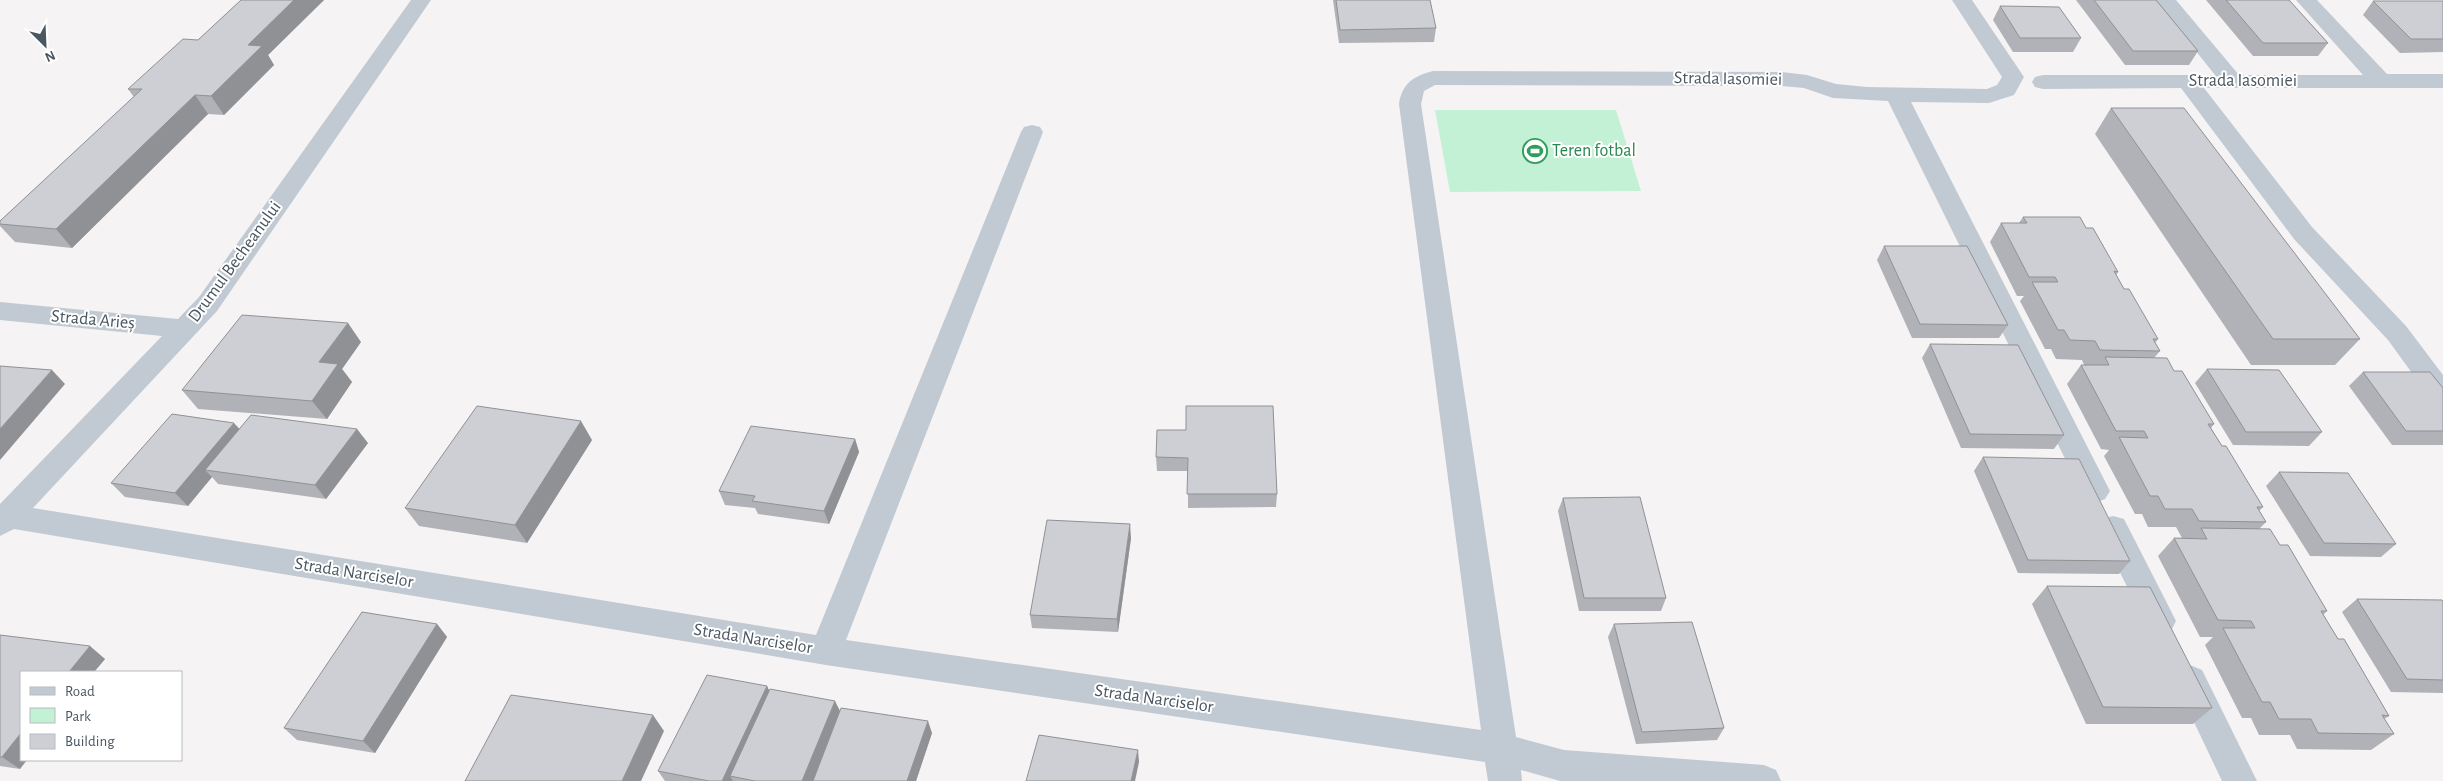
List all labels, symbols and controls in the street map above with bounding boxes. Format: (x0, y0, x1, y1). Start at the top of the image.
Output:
north arrow (20, 20, 70, 70)
text: N (43, 48, 57, 64)
street label: Strada Iasomiei (1674, 69, 1782, 89)
street label: Strada Iasomiei (2189, 72, 2297, 90)
sports icon: Teren fotbal (1522, 138, 1548, 164)
place label: Teren fotbal (1552, 142, 1636, 160)
street label: Drumul Becheanului (185, 198, 285, 326)
street label: Strada Arieș (50, 307, 136, 334)
street label: Strada Narciselor (293, 555, 415, 591)
street label: Strada Narciselor (692, 621, 814, 657)
legend (20, 671, 182, 761)
street label: Strada Narciselor (1093, 682, 1215, 716)
text: Road (65, 684, 95, 699)
text: Park (65, 709, 91, 724)
text: Building (65, 734, 115, 749)

